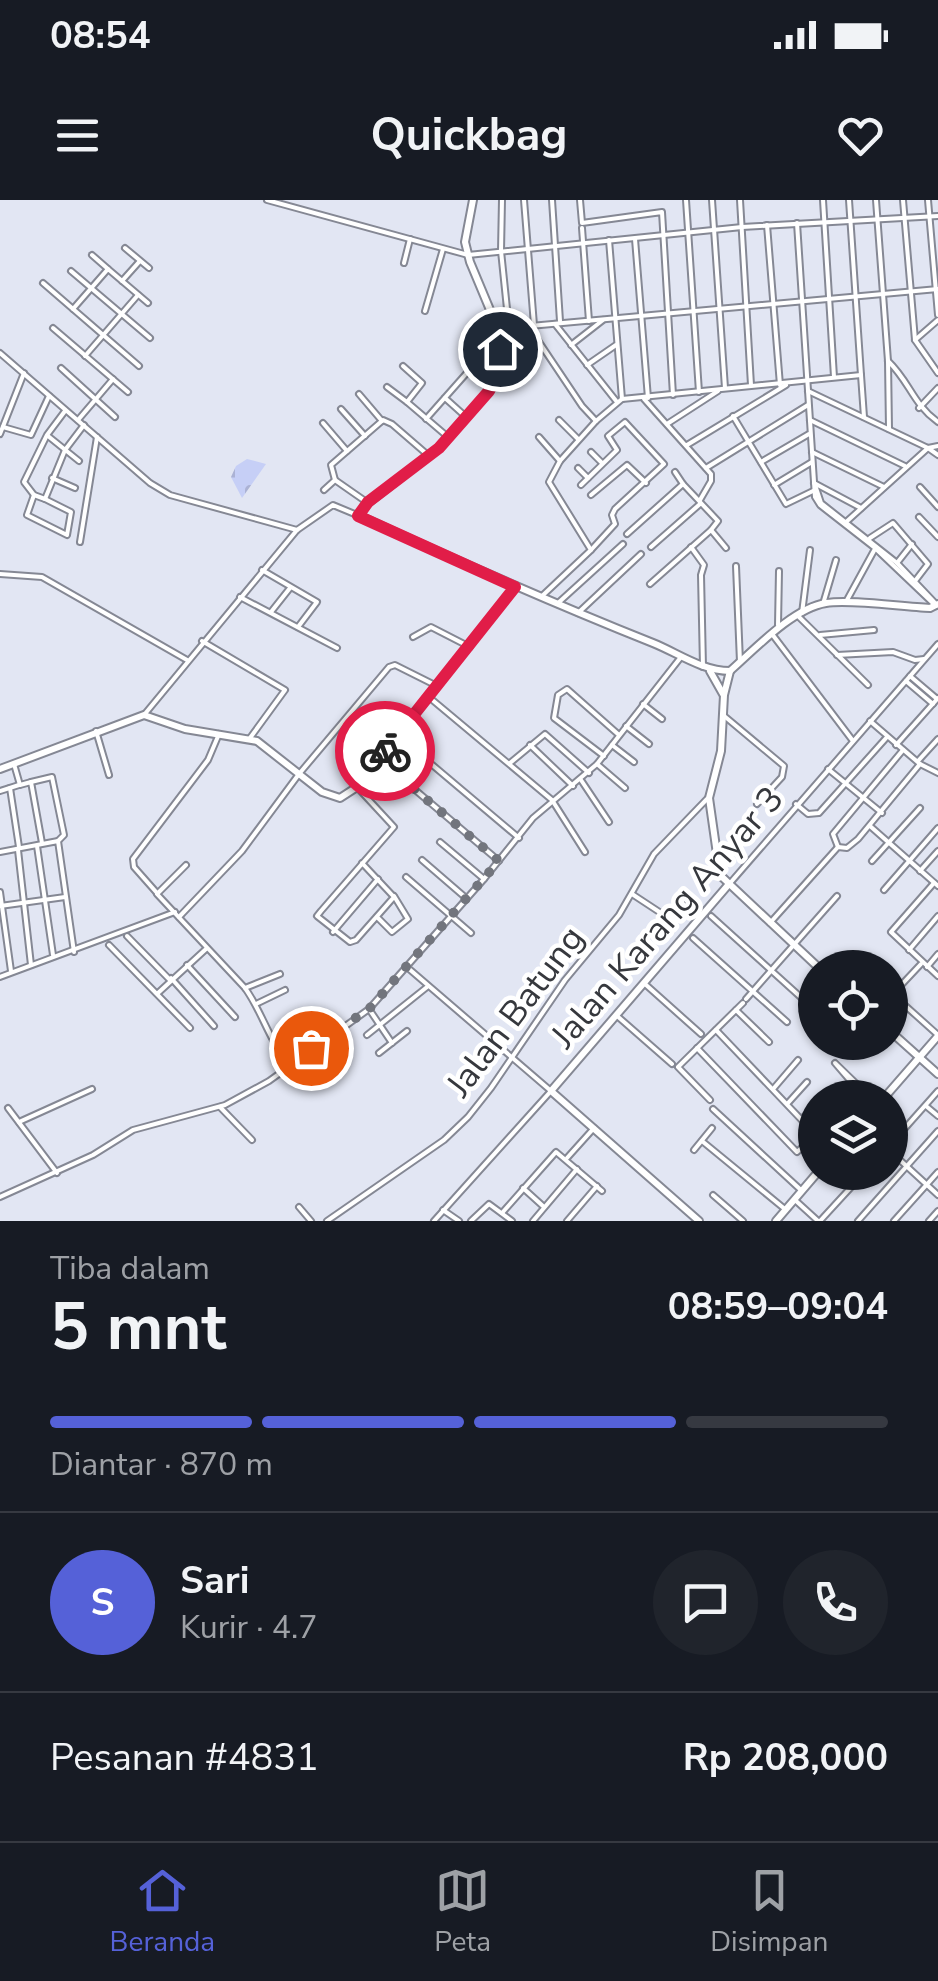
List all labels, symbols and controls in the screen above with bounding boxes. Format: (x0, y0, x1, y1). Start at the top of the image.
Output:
text: 08:54 (50, 10, 151, 61)
text: Quickbag (370, 105, 568, 166)
icon: menu (50, 108, 105, 163)
icon: heart (833, 108, 888, 163)
pin (458, 307, 543, 392)
icon: home (473, 322, 528, 377)
courier (335, 701, 435, 801)
icon: bike (358, 724, 413, 779)
street label: Jalan Karang Anyar 3 (540, 777, 794, 1059)
street label: Jalan Batung (435, 916, 595, 1107)
map controls (798, 950, 908, 1190)
button: locate (798, 950, 908, 1060)
pin (269, 1006, 354, 1091)
icon: bag (284, 1021, 339, 1076)
button: layers (798, 1080, 908, 1190)
text: Tiba dalam (50, 1247, 210, 1290)
text: 08:59–09:04 (668, 1281, 888, 1332)
text: 5 mnt (50, 1283, 227, 1372)
text: Diantar · 870 m (50, 1443, 273, 1486)
button: chat (653, 1550, 758, 1655)
button: phone (783, 1550, 888, 1655)
text: Sari (180, 1555, 249, 1606)
text: S (91, 1577, 114, 1628)
text: Kurir · 4.7 (180, 1606, 317, 1649)
text: Pesanan #4831 (50, 1732, 319, 1783)
text: Rp 208,000 (683, 1732, 888, 1783)
tab: Beranda (110, 1863, 215, 1961)
tab: Peta (434, 1863, 491, 1961)
tab: Disimpan (710, 1863, 828, 1961)

